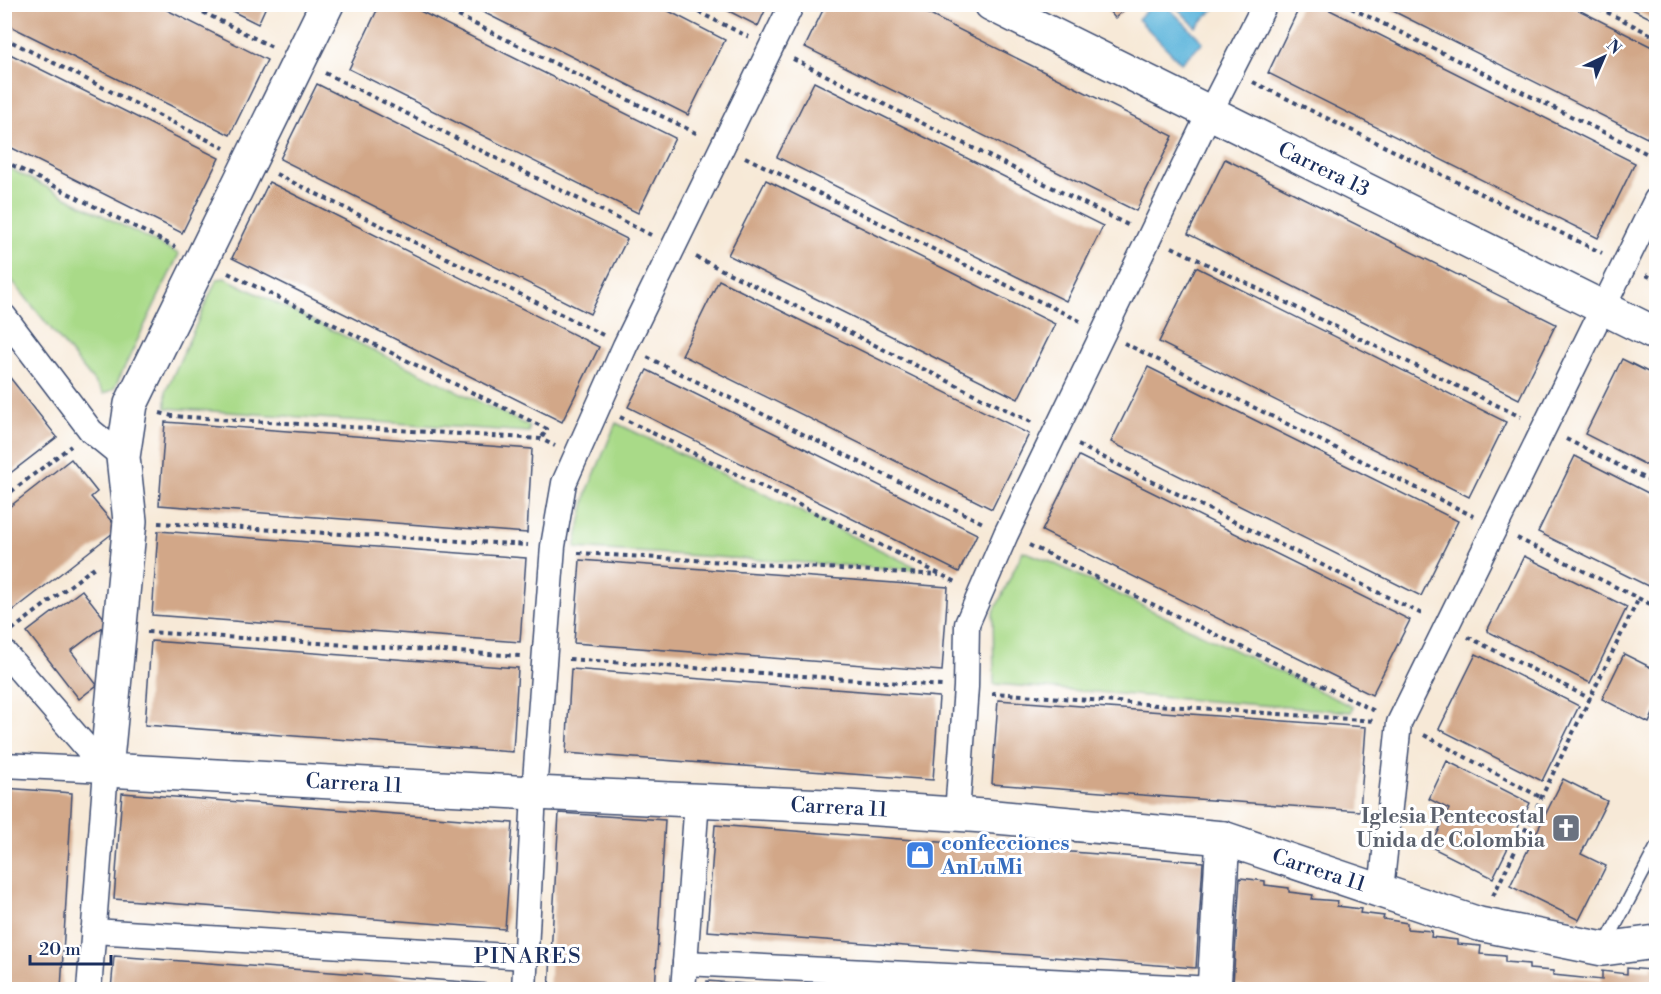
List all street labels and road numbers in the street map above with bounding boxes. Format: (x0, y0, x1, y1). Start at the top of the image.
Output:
street label: Carrera 13 (1274, 137, 1374, 203)
street label: Carrera 11 (305, 768, 403, 800)
street label: Carrera 11 (790, 792, 888, 824)
street label: Carrera 11 (1269, 844, 1369, 898)

